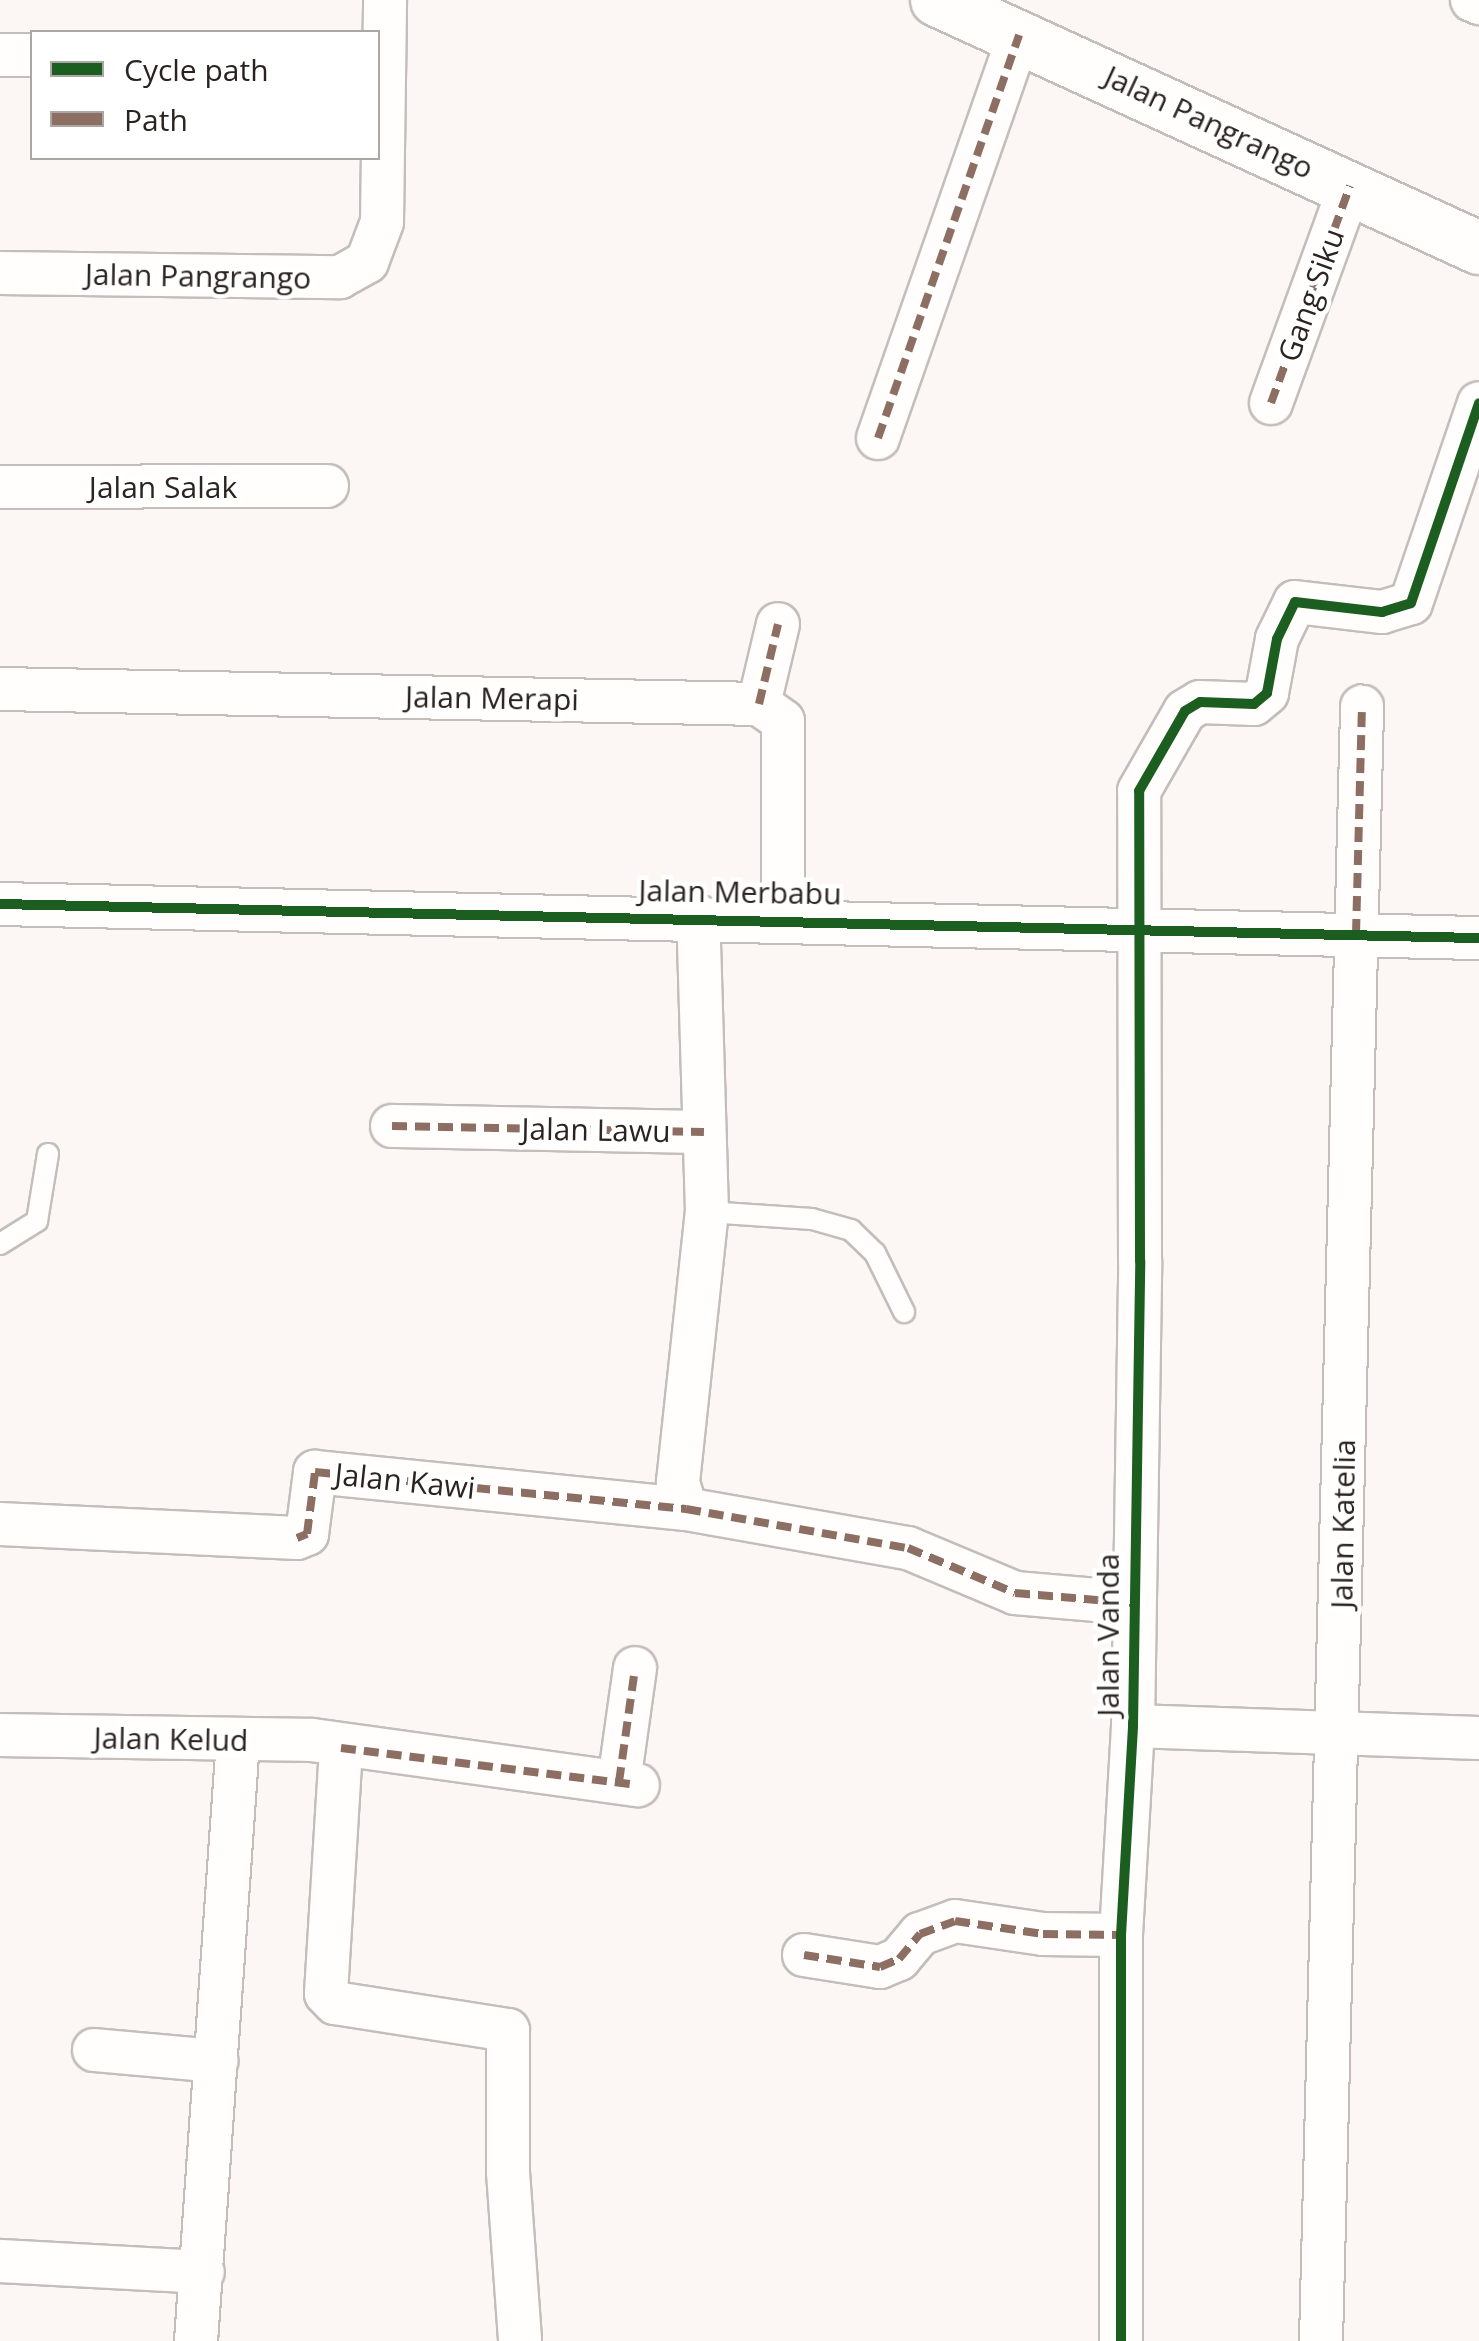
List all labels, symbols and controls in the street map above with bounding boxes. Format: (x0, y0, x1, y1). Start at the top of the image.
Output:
legend (30, 30, 380, 160)
text: Cycle path (124, 49, 269, 90)
street label: Jalan Pangrango (1099, 58, 1319, 186)
text: Path (124, 99, 188, 140)
street label: Gang Siku (1270, 223, 1352, 367)
street label: Jalan Pangrango (85, 256, 311, 296)
street label: Jalan Salak (89, 469, 237, 505)
street label: Jalan Merapi (405, 678, 579, 718)
street label: Jalan Merbabu (638, 872, 842, 912)
street label: Jalan Lawu (521, 1111, 671, 1149)
street label: Jalan Katelia (1324, 1439, 1362, 1609)
street label: Jalan Kawi (333, 1456, 477, 1506)
street label: Jalan Vanda (1090, 1553, 1126, 1717)
street label: Jalan Kelud (93, 1720, 249, 1758)

